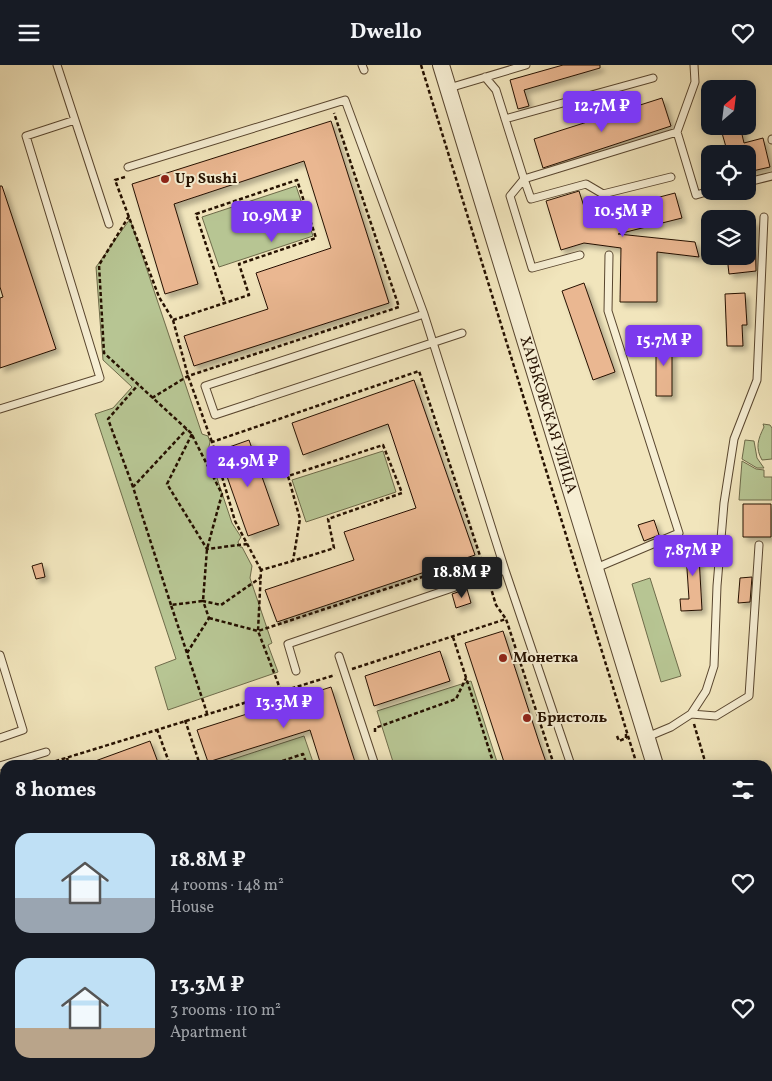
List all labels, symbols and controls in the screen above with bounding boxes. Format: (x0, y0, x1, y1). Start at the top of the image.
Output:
text: Dwello (350, 17, 422, 48)
icon: menu (15, 19, 43, 47)
icon: heart (729, 19, 757, 47)
north arrow (701, 80, 756, 135)
map controls (701, 80, 756, 265)
pin: 12.7M ₽ (556, 91, 648, 133)
text: 12.7M ₽ (574, 96, 630, 118)
button: locate (701, 145, 756, 200)
place label: Up Sushi (175, 169, 237, 190)
marker: Up Sushi (159, 173, 171, 185)
pin: 10.5M ₽ (577, 195, 669, 238)
pin: 10.9M ₽ (226, 201, 318, 243)
text: 10.5M ₽ (594, 201, 652, 223)
text: 10.9M ₽ (242, 206, 302, 228)
button: layers (701, 210, 756, 265)
pin: 15.7M ₽ (618, 325, 710, 367)
text: 15.7M ₽ (636, 330, 692, 352)
street label: ХАРЬКОВСКАЯ УЛИЦА (514, 334, 582, 497)
pin: 24.9M ₽ (202, 445, 294, 488)
text: 24.9M ₽ (218, 451, 278, 473)
pin: 7.87M ₽ (647, 535, 739, 577)
text: 7.87M ₽ (665, 540, 721, 562)
pin: 18.8M ₽ (416, 557, 508, 599)
text: 18.8M ₽ (433, 562, 491, 584)
place label: Монетка (513, 648, 578, 669)
marker: Монетка (497, 652, 509, 664)
pin: 13.3M ₽ (238, 687, 330, 729)
text: 13.3M ₽ (256, 692, 312, 714)
place label: Бристоль (537, 708, 608, 729)
marker: Бристоль (521, 712, 533, 724)
text: 8 homes (15, 776, 96, 805)
icon: filters (729, 776, 757, 804)
text: 18.8M ₽ (170, 846, 246, 875)
icon: home (55, 853, 115, 913)
icon: heart (729, 869, 757, 897)
text: 4 rooms · 148 m² (170, 875, 284, 897)
text: House (170, 897, 214, 919)
text: 13.3M ₽ (170, 971, 244, 1000)
icon: home (55, 978, 115, 1038)
icon: heart (729, 994, 757, 1022)
text: 3 rooms · 110 m² (170, 1000, 281, 1022)
text: Apartment (170, 1022, 247, 1044)

